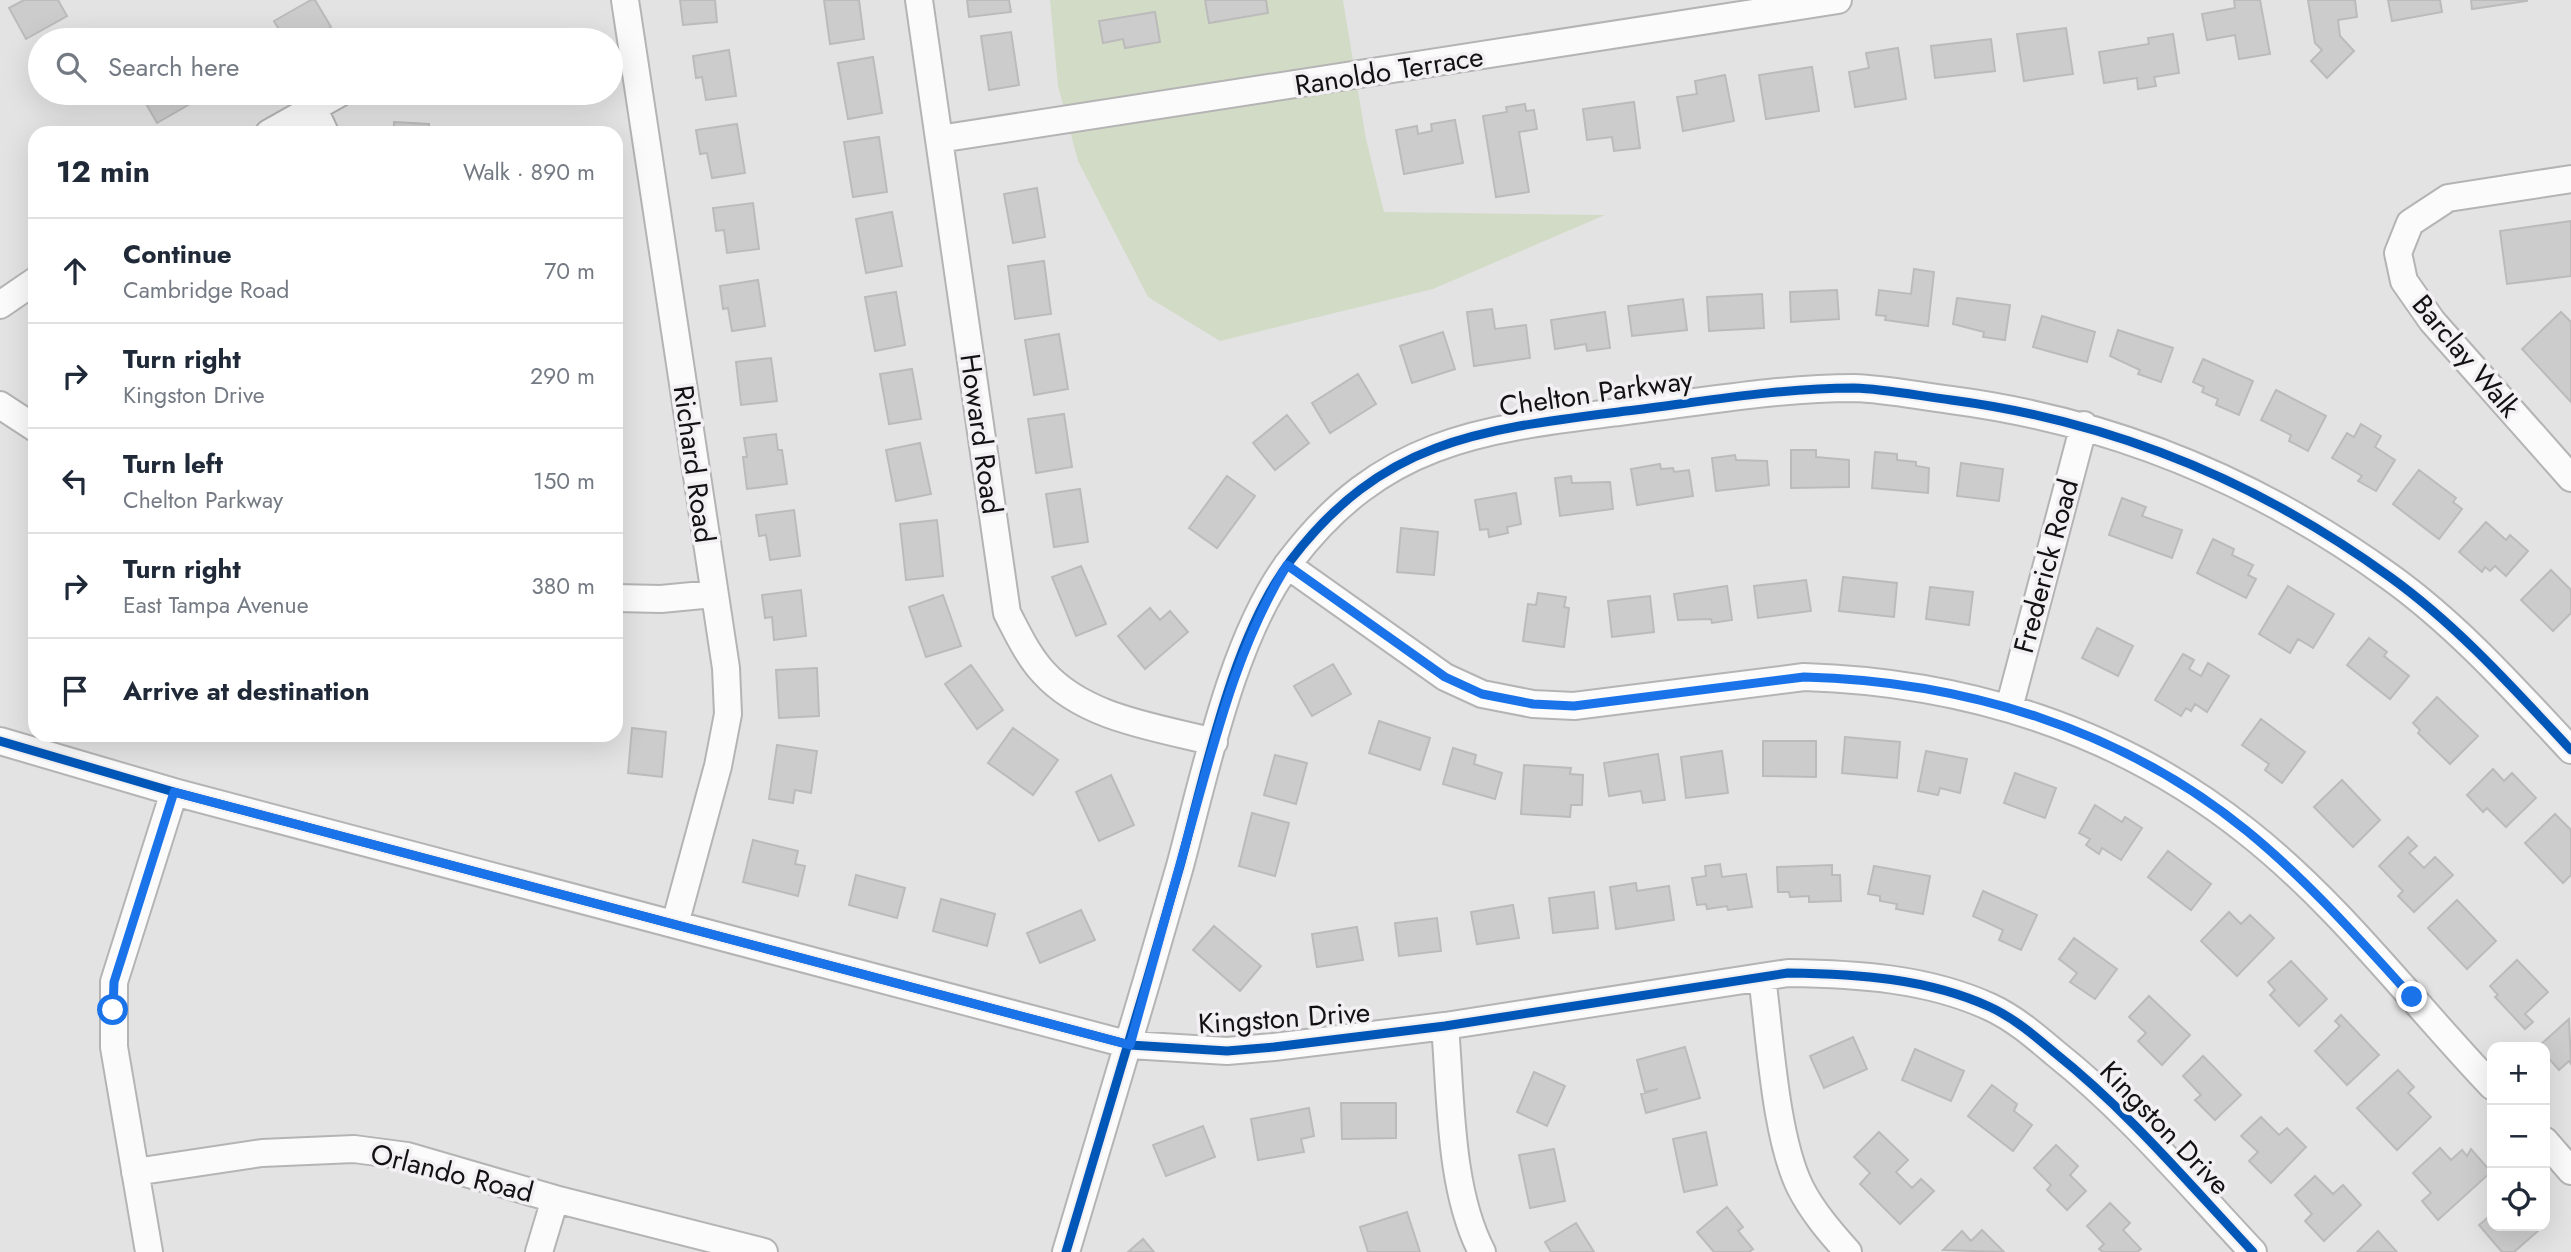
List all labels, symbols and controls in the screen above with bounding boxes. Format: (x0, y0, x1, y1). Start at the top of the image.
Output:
search box (28, 28, 623, 105)
street label: Ranoldo Terrace (1292, 36, 1486, 106)
icon: search (52, 48, 90, 86)
text: Search here (108, 48, 240, 86)
text: 12 min (56, 150, 150, 193)
text: Walk · 890 m (463, 155, 595, 189)
text: Continue (123, 235, 232, 273)
icon: ahead (56, 252, 94, 290)
text: 70 m (544, 254, 595, 288)
text: Cambridge Road (123, 273, 289, 307)
street label: Barclay Walk (2402, 286, 2530, 427)
text: Turn right (123, 340, 241, 378)
street label: Howard Road (949, 351, 1013, 517)
icon: right (56, 357, 94, 395)
text: 290 m (530, 359, 595, 393)
street label: Chelton Parkway (1497, 359, 1696, 427)
text: Kingston Drive (123, 378, 265, 412)
street label: Richard Road (663, 382, 725, 546)
text: Turn left (123, 445, 223, 483)
icon: left (56, 462, 94, 500)
text: 150 m (533, 464, 595, 498)
street label: Frederick Road (2003, 474, 2089, 658)
text: Chelton Parkway (123, 483, 283, 517)
text: Turn right (123, 550, 241, 588)
icon: right (56, 567, 94, 605)
text: 380 m (531, 569, 595, 603)
text: East Tampa Avenue (123, 588, 309, 622)
icon: arrive (56, 672, 94, 710)
text: Arrive at destination (123, 672, 370, 710)
route end (2396, 981, 2427, 1012)
street label: Kingston Drive (1197, 992, 1371, 1044)
route start (97, 994, 128, 1025)
map controls (2487, 1042, 2550, 1231)
button: + (2487, 1042, 2550, 1105)
street label: Kingston Drive (2090, 1052, 2240, 1204)
button: − (2487, 1105, 2550, 1168)
street label: Orlando Road (366, 1133, 538, 1213)
button: locate (2487, 1168, 2550, 1231)

